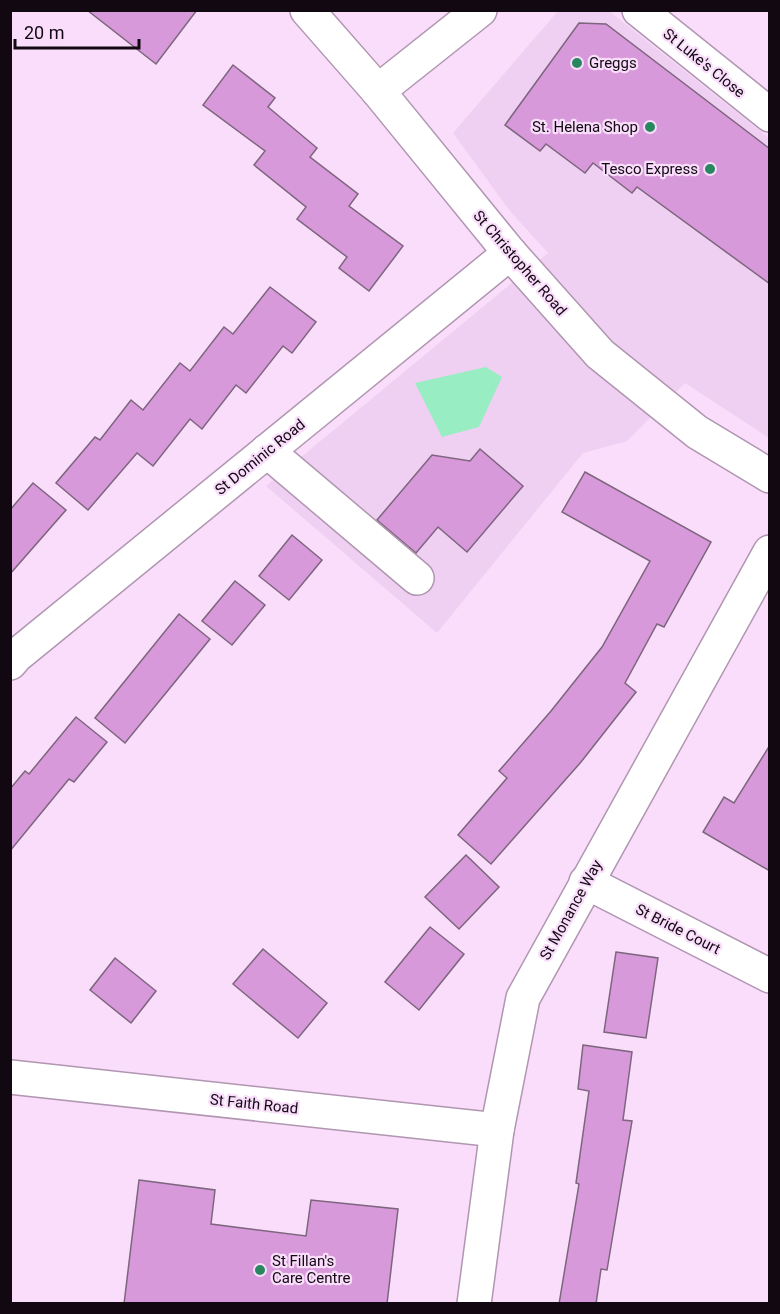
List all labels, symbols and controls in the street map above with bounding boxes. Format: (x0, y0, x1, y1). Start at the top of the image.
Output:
scale bar (15, 12, 140, 50)
text: 20 m (24, 22, 64, 43)
street label: St Luke's Close (659, 25, 749, 101)
place label: Greggs (589, 54, 637, 72)
marker: Greggs (570, 56, 584, 70)
place label: St. Helena Shop (532, 118, 638, 136)
marker: St. Helena Shop (643, 120, 657, 134)
place label: Tesco Express (601, 160, 698, 178)
marker: Tesco Express (703, 162, 717, 176)
street label: St Christopher Road (470, 207, 570, 319)
street label: St Dominic Road (211, 415, 309, 499)
street label: St Monance Way (536, 857, 606, 963)
street label: St Bride Court (633, 900, 723, 958)
street label: St Faith Road (209, 1090, 299, 1118)
place label: St Fillan's Care Centre (272, 1252, 350, 1287)
marker: St Fillan's Care Centre (253, 1263, 267, 1277)

